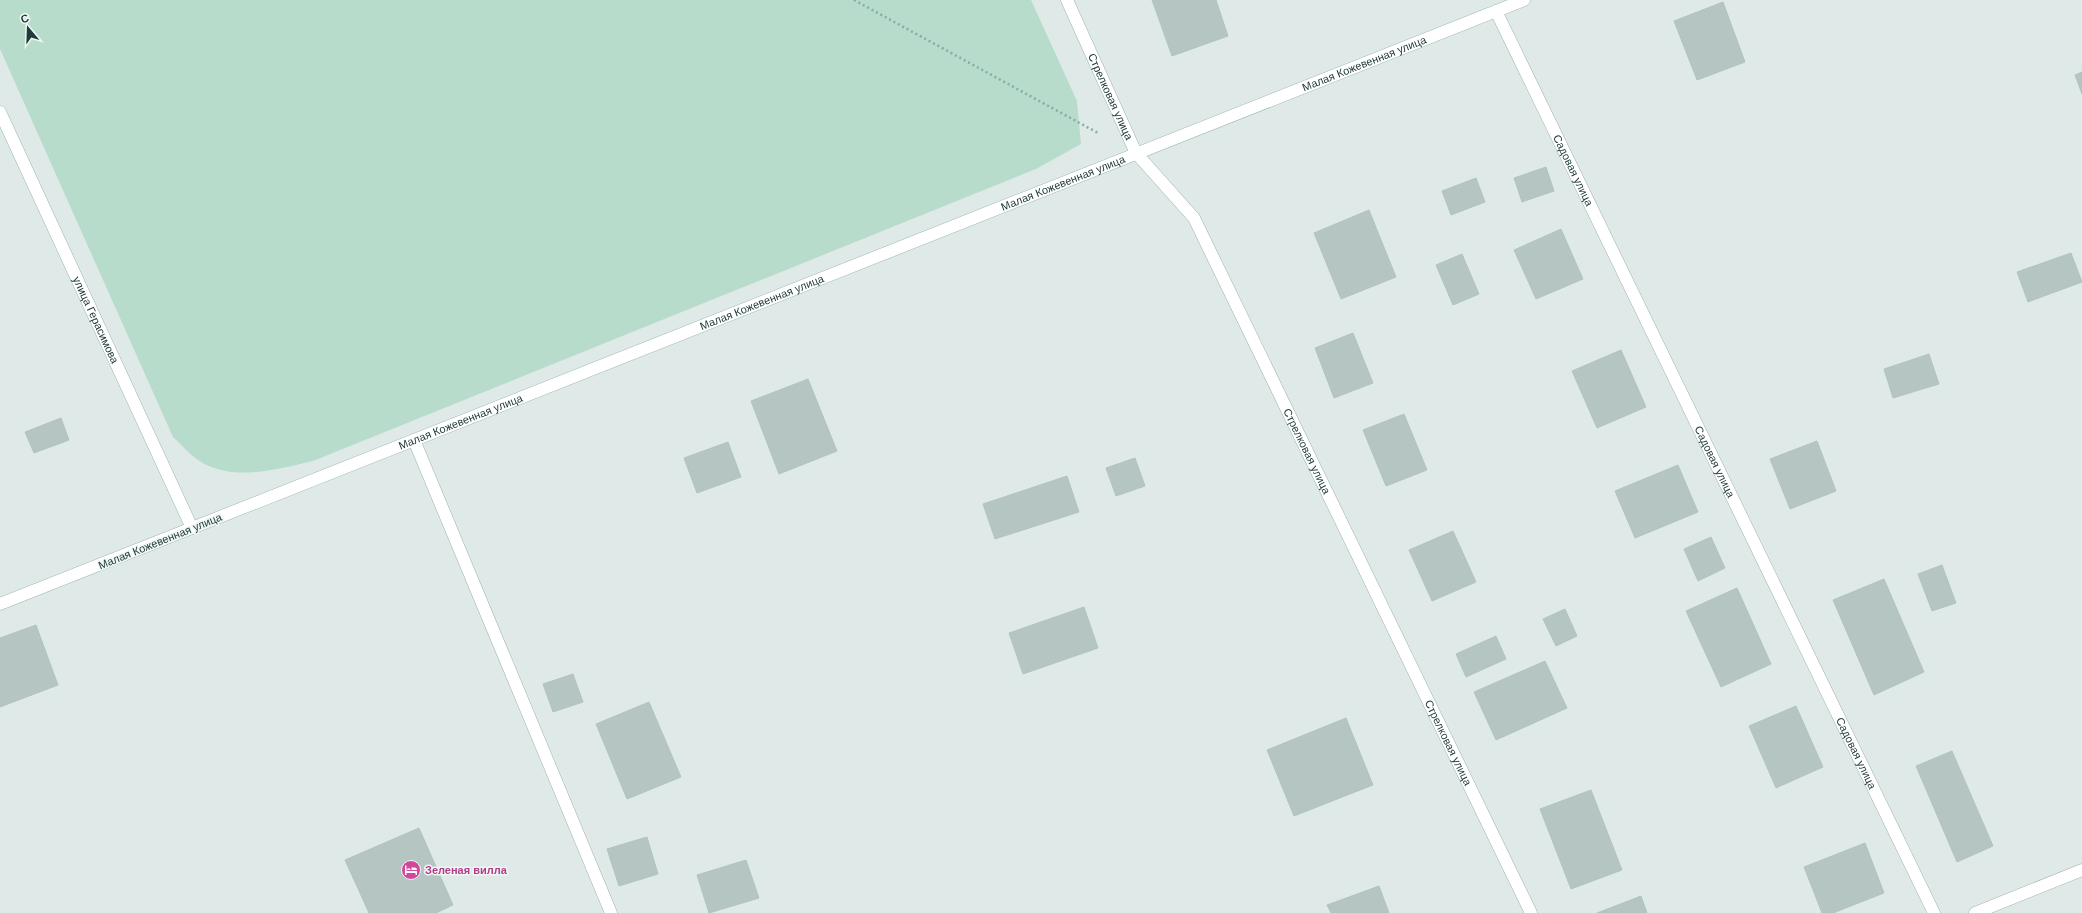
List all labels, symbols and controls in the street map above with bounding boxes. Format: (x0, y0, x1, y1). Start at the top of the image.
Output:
north arrow (8, 8, 48, 48)
text: С (19, 12, 31, 26)
street label: Малая Кожевенная улица (1300, 33, 1429, 93)
street label: Стрелковая улица (1086, 52, 1136, 143)
street label: Садовая улица (1551, 133, 1596, 209)
street label: Малая Кожевенная улица (999, 152, 1127, 213)
street label: Малая Кожевенная улица (698, 272, 826, 332)
street label: улица Герасимова (71, 275, 122, 366)
street label: Малая Кожевенная улица (397, 391, 525, 452)
street label: Стрелковая улица (1281, 406, 1333, 497)
street label: Садовая улица (1692, 424, 1738, 500)
street label: Малая Кожевенная улица (96, 510, 224, 571)
street label: Стрелковая улица (1423, 698, 1475, 788)
street label: Садовая улица (1834, 715, 1879, 792)
hotel icon: Зеленая вилла (400, 859, 422, 881)
place label: Зеленая вилла (425, 864, 508, 876)

